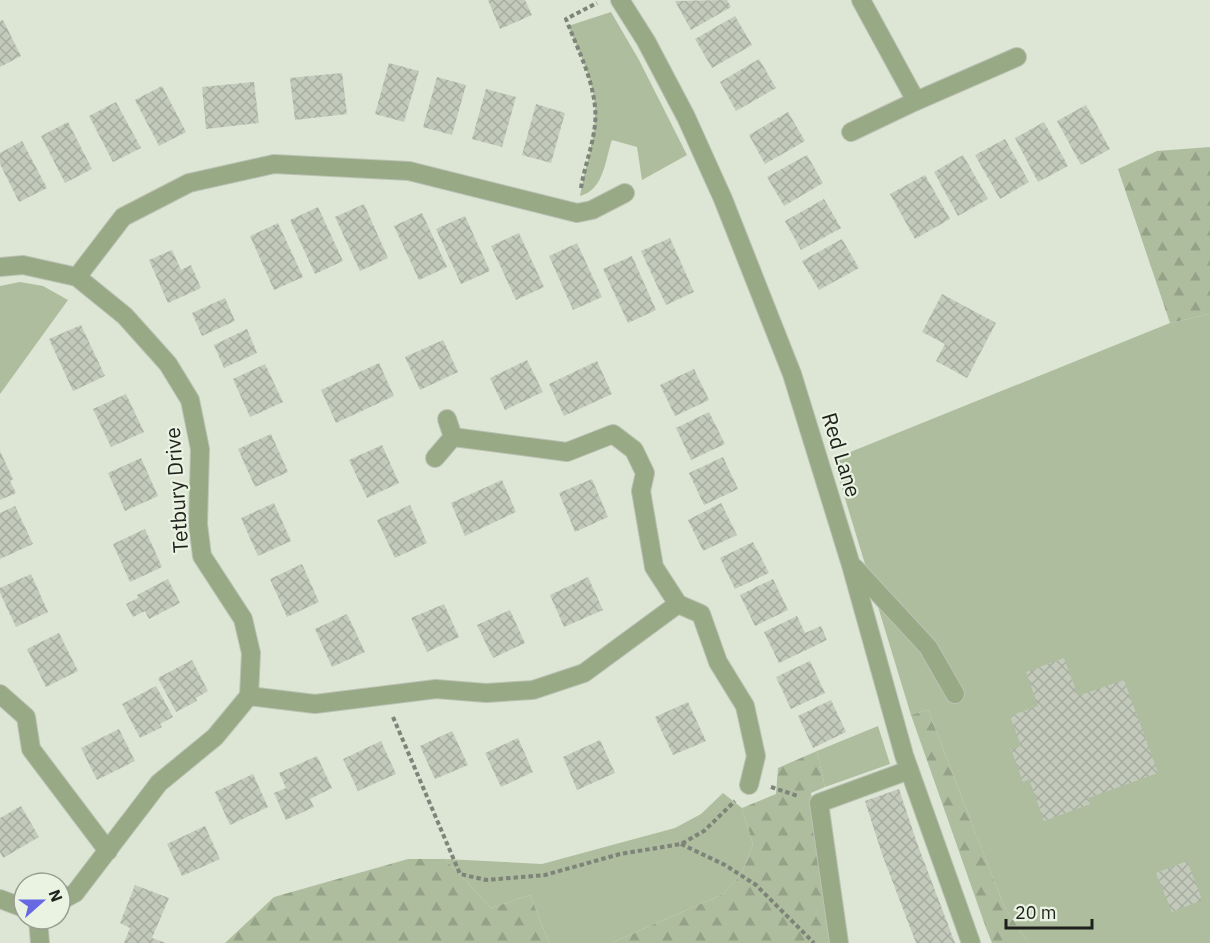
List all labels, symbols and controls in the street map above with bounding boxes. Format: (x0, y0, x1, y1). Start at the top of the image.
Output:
street label: Red Lane (816, 409, 868, 500)
street label: Tetbury Drive (158, 426, 194, 554)
north arrow (12, 871, 72, 931)
text: N (45, 887, 67, 905)
scale bar (1006, 892, 1092, 930)
text: 20 m (1015, 901, 1057, 924)

